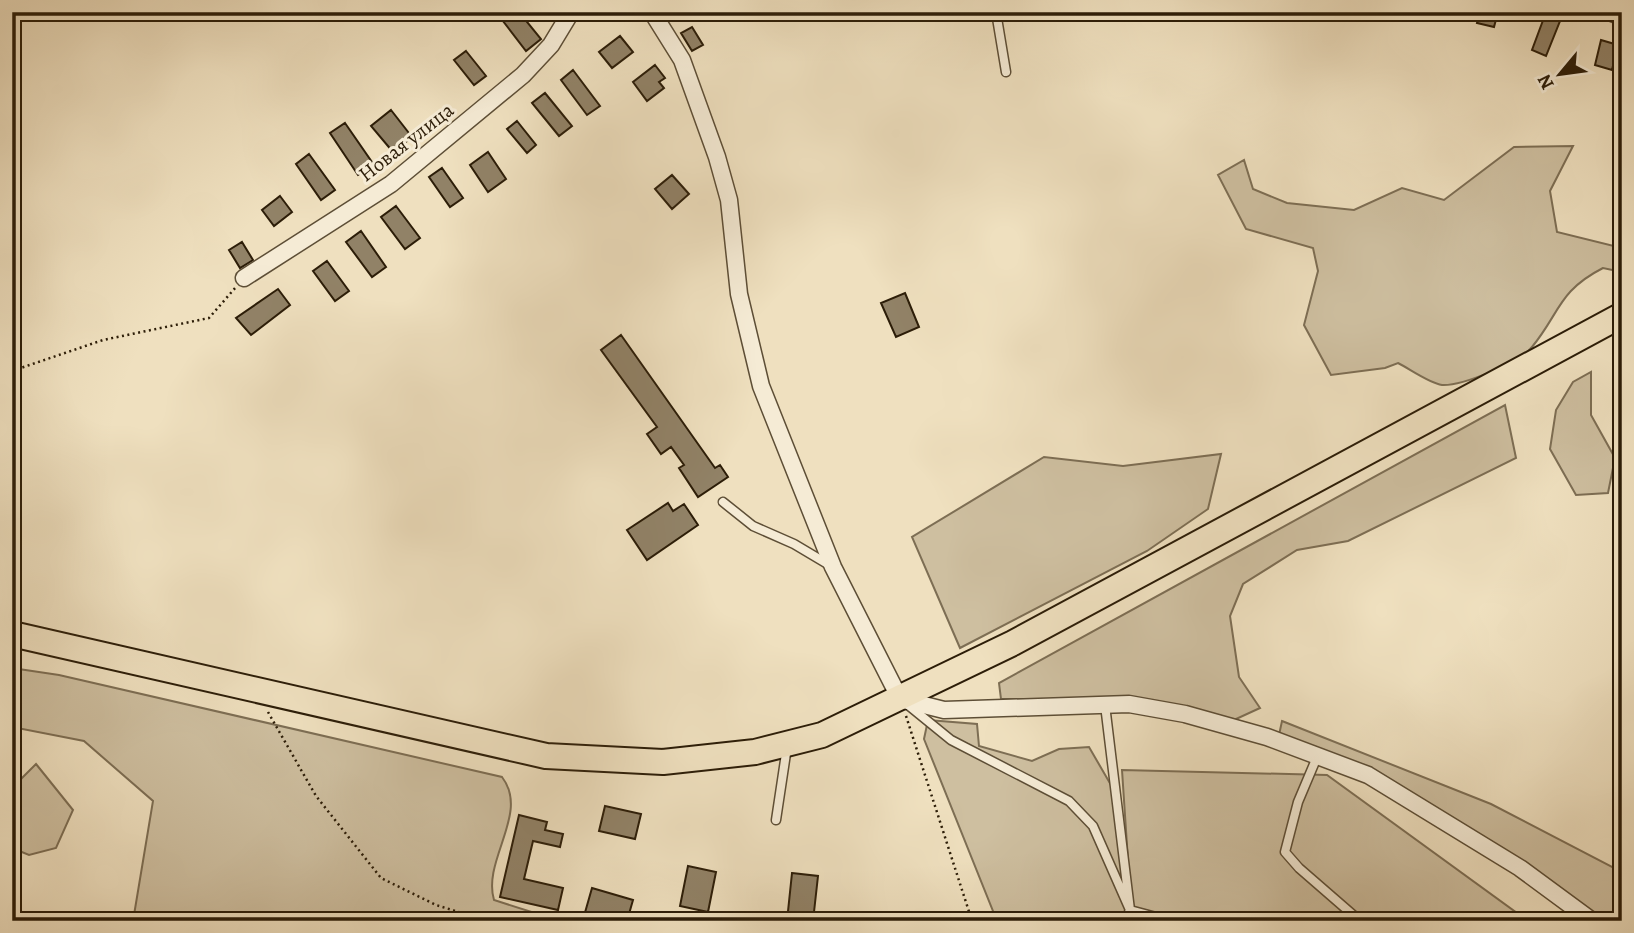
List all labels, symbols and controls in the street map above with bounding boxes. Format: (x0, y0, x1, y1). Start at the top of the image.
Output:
north arrow (1526, 38, 1596, 108)
text: N (1531, 69, 1561, 94)
street label: Новая улица (353, 96, 460, 188)

